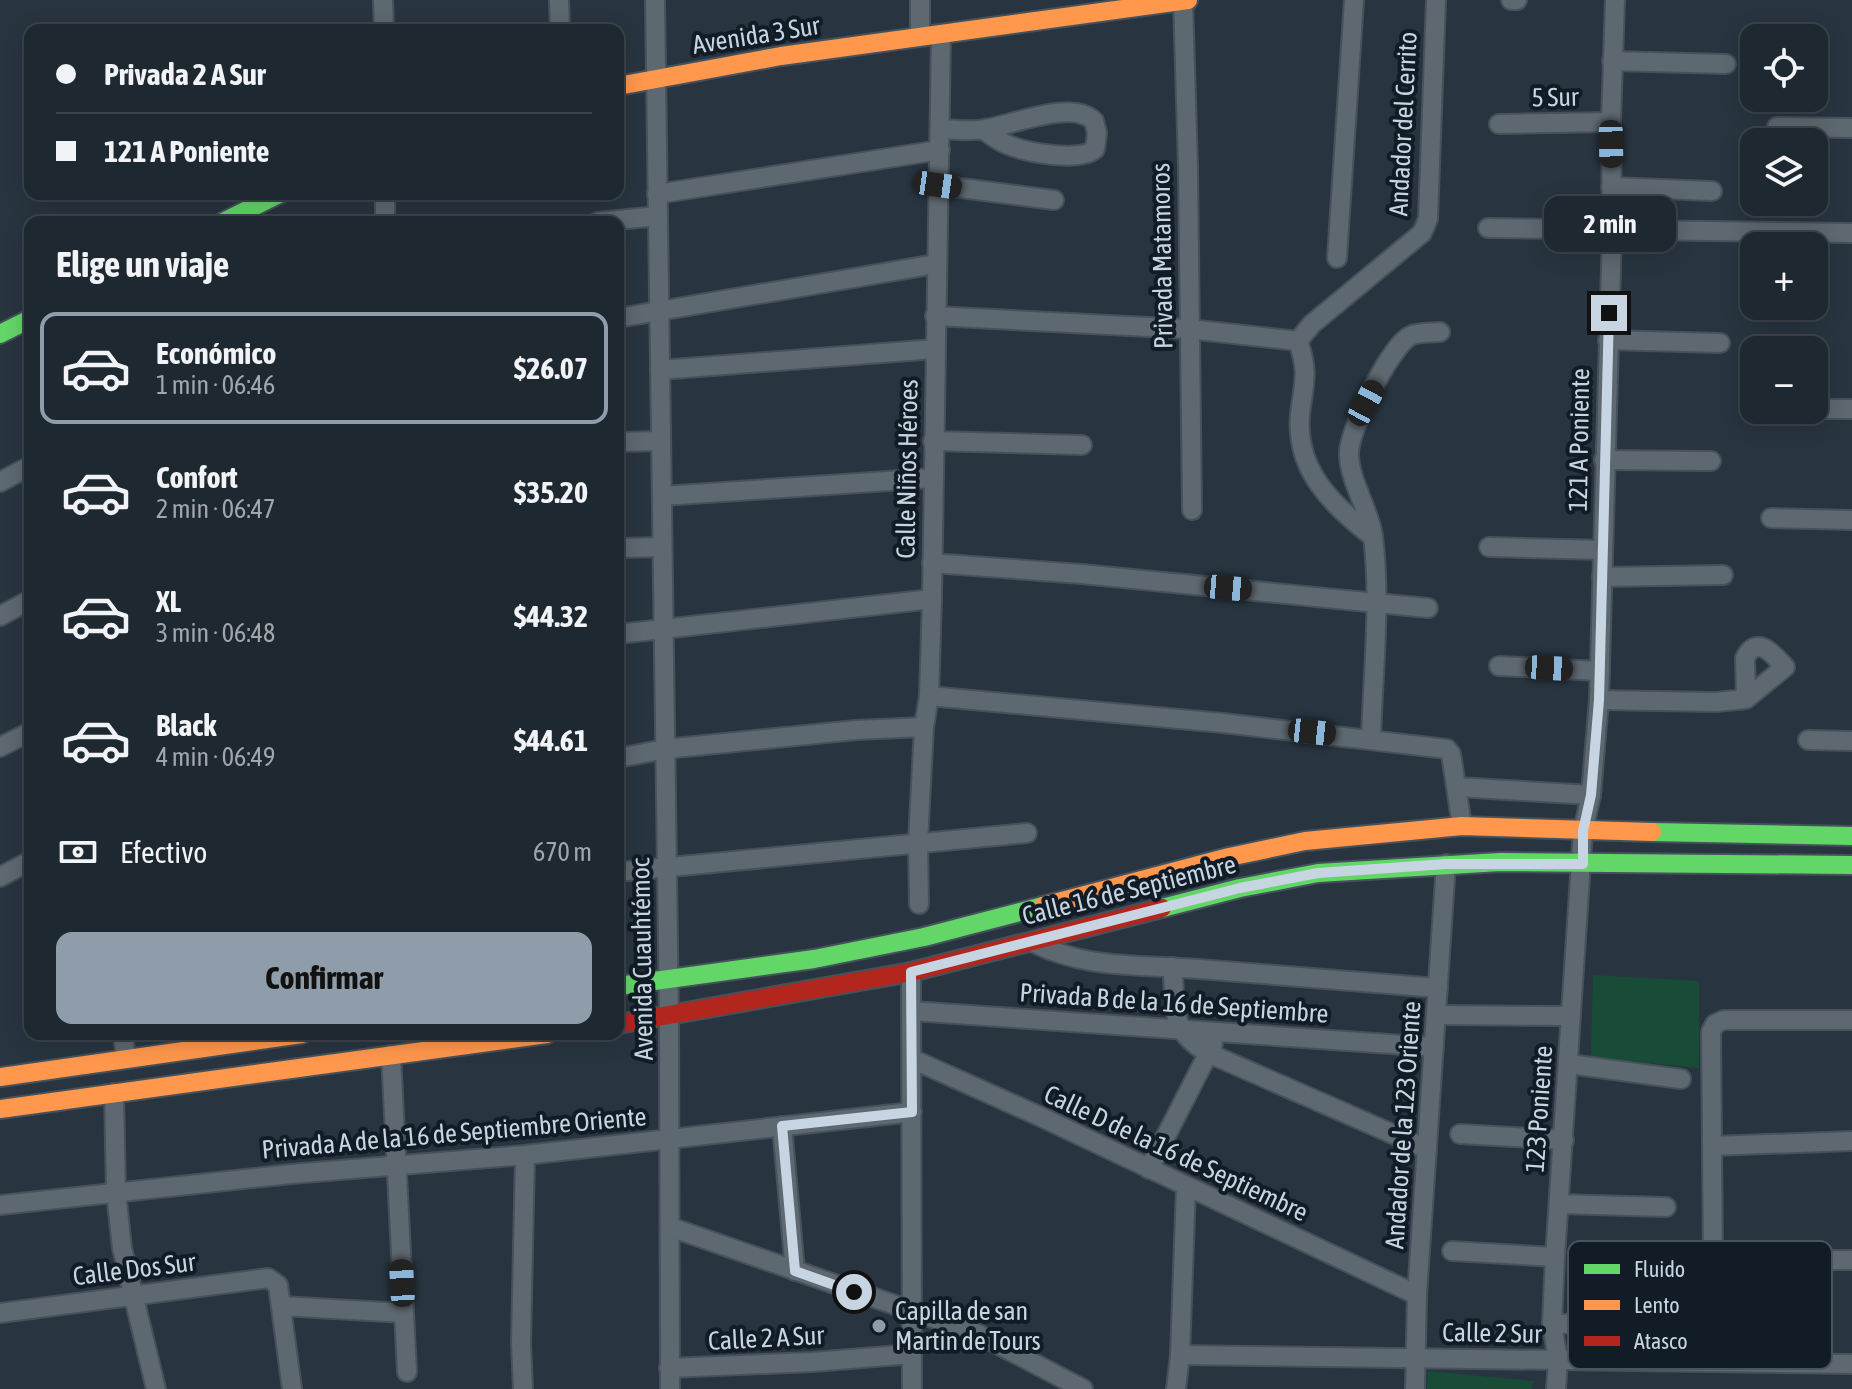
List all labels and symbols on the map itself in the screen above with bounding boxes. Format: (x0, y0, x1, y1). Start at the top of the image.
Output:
street label: Avenida 3 Sur (690, 10, 822, 60)
street label: Andador del Cerrito (1383, 31, 1423, 217)
street label: 5 Sur (1531, 82, 1579, 112)
car (1599, 120, 1623, 168)
street label: Privada Matamoros (1145, 163, 1179, 349)
car (913, 170, 963, 200)
callout: 2 min (1543, 197, 1675, 253)
route end (1591, 295, 1627, 331)
street label: 121 A Poniente (1563, 368, 1595, 512)
car (1344, 376, 1388, 430)
street label: Calle Niños Héroes (890, 379, 924, 559)
car (1203, 574, 1253, 602)
car (1524, 655, 1574, 681)
car (1287, 718, 1337, 746)
street label: Calle 16 de Septiembre (1019, 849, 1239, 931)
street label: Avenida Cuauhtémoc (625, 857, 659, 1061)
street label: Privada B de la 16 de Septiembre (1019, 977, 1329, 1029)
street label: Andador de la 123 Oriente (1379, 1000, 1427, 1250)
street label: 123 Poniente (1520, 1045, 1558, 1173)
street label: Calle D de la 16 de Septiembre (1039, 1079, 1313, 1227)
street label: Privada A de la 16 de Septiembre Oriente (261, 1101, 647, 1165)
legend (1568, 1241, 1832, 1369)
street label: Calle Dos Sur (71, 1247, 197, 1291)
text: Fluido (1634, 1256, 1685, 1282)
car (389, 1258, 415, 1308)
route start (836, 1274, 872, 1310)
text: Lento (1634, 1292, 1680, 1318)
place label: Capilla de san Martin de Tours (895, 1296, 1041, 1356)
marker: Capilla de san Martin de Tours (870, 1317, 888, 1335)
street label: Calle 2 Sur (1442, 1317, 1542, 1349)
street label: Calle 2 A Sur (707, 1320, 825, 1356)
text: Atasco (1634, 1328, 1688, 1354)

